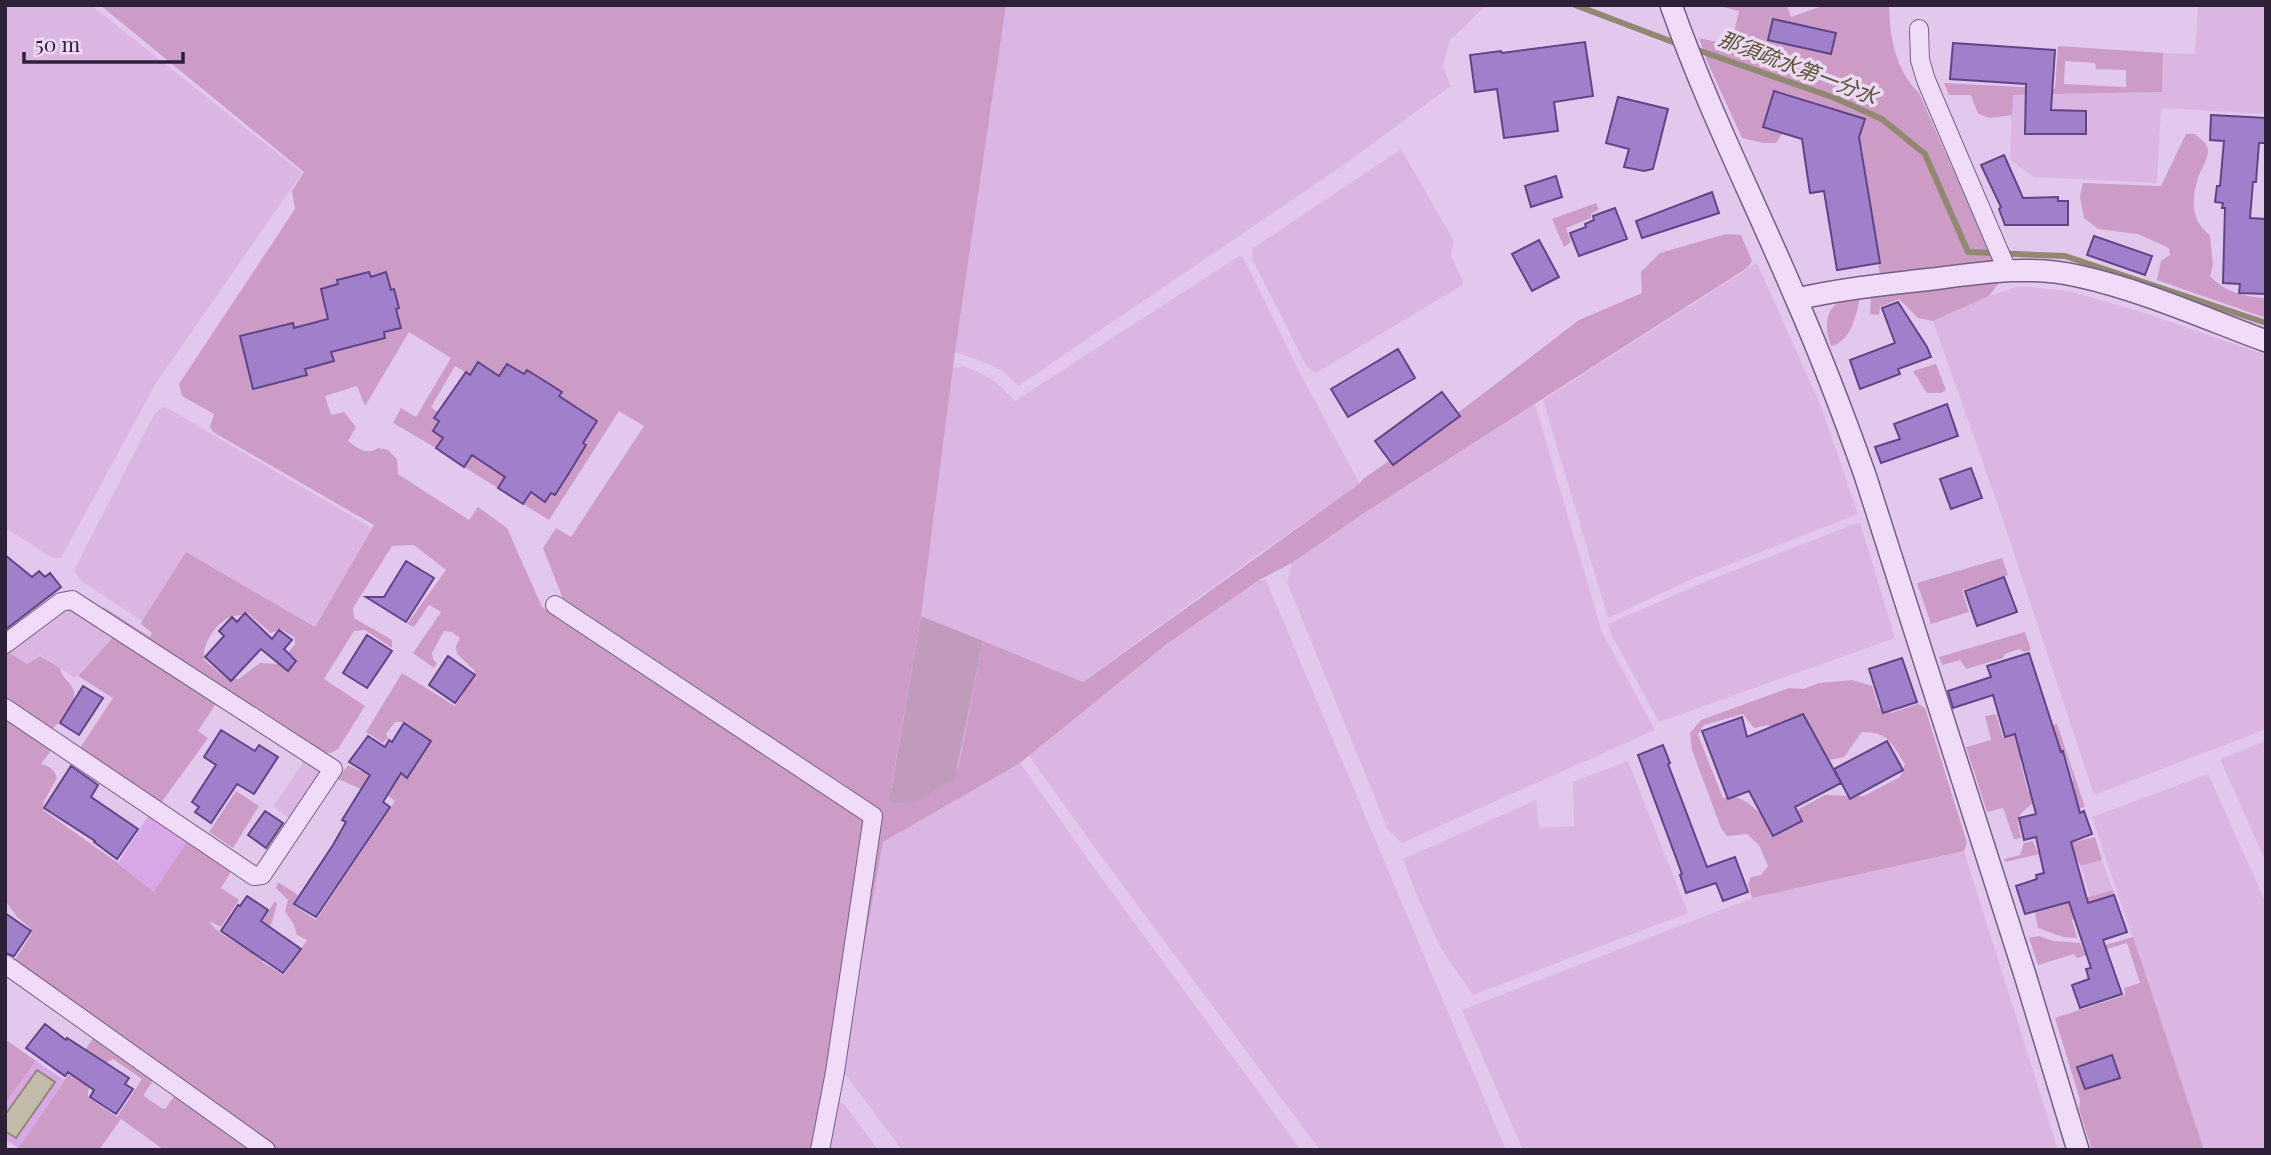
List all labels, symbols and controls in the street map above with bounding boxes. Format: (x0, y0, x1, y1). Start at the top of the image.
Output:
scale bar (24, 21, 184, 65)
water label: 那須疏水第一分水 (1715, 23, 1884, 110)
text: 50 m (35, 29, 81, 57)

